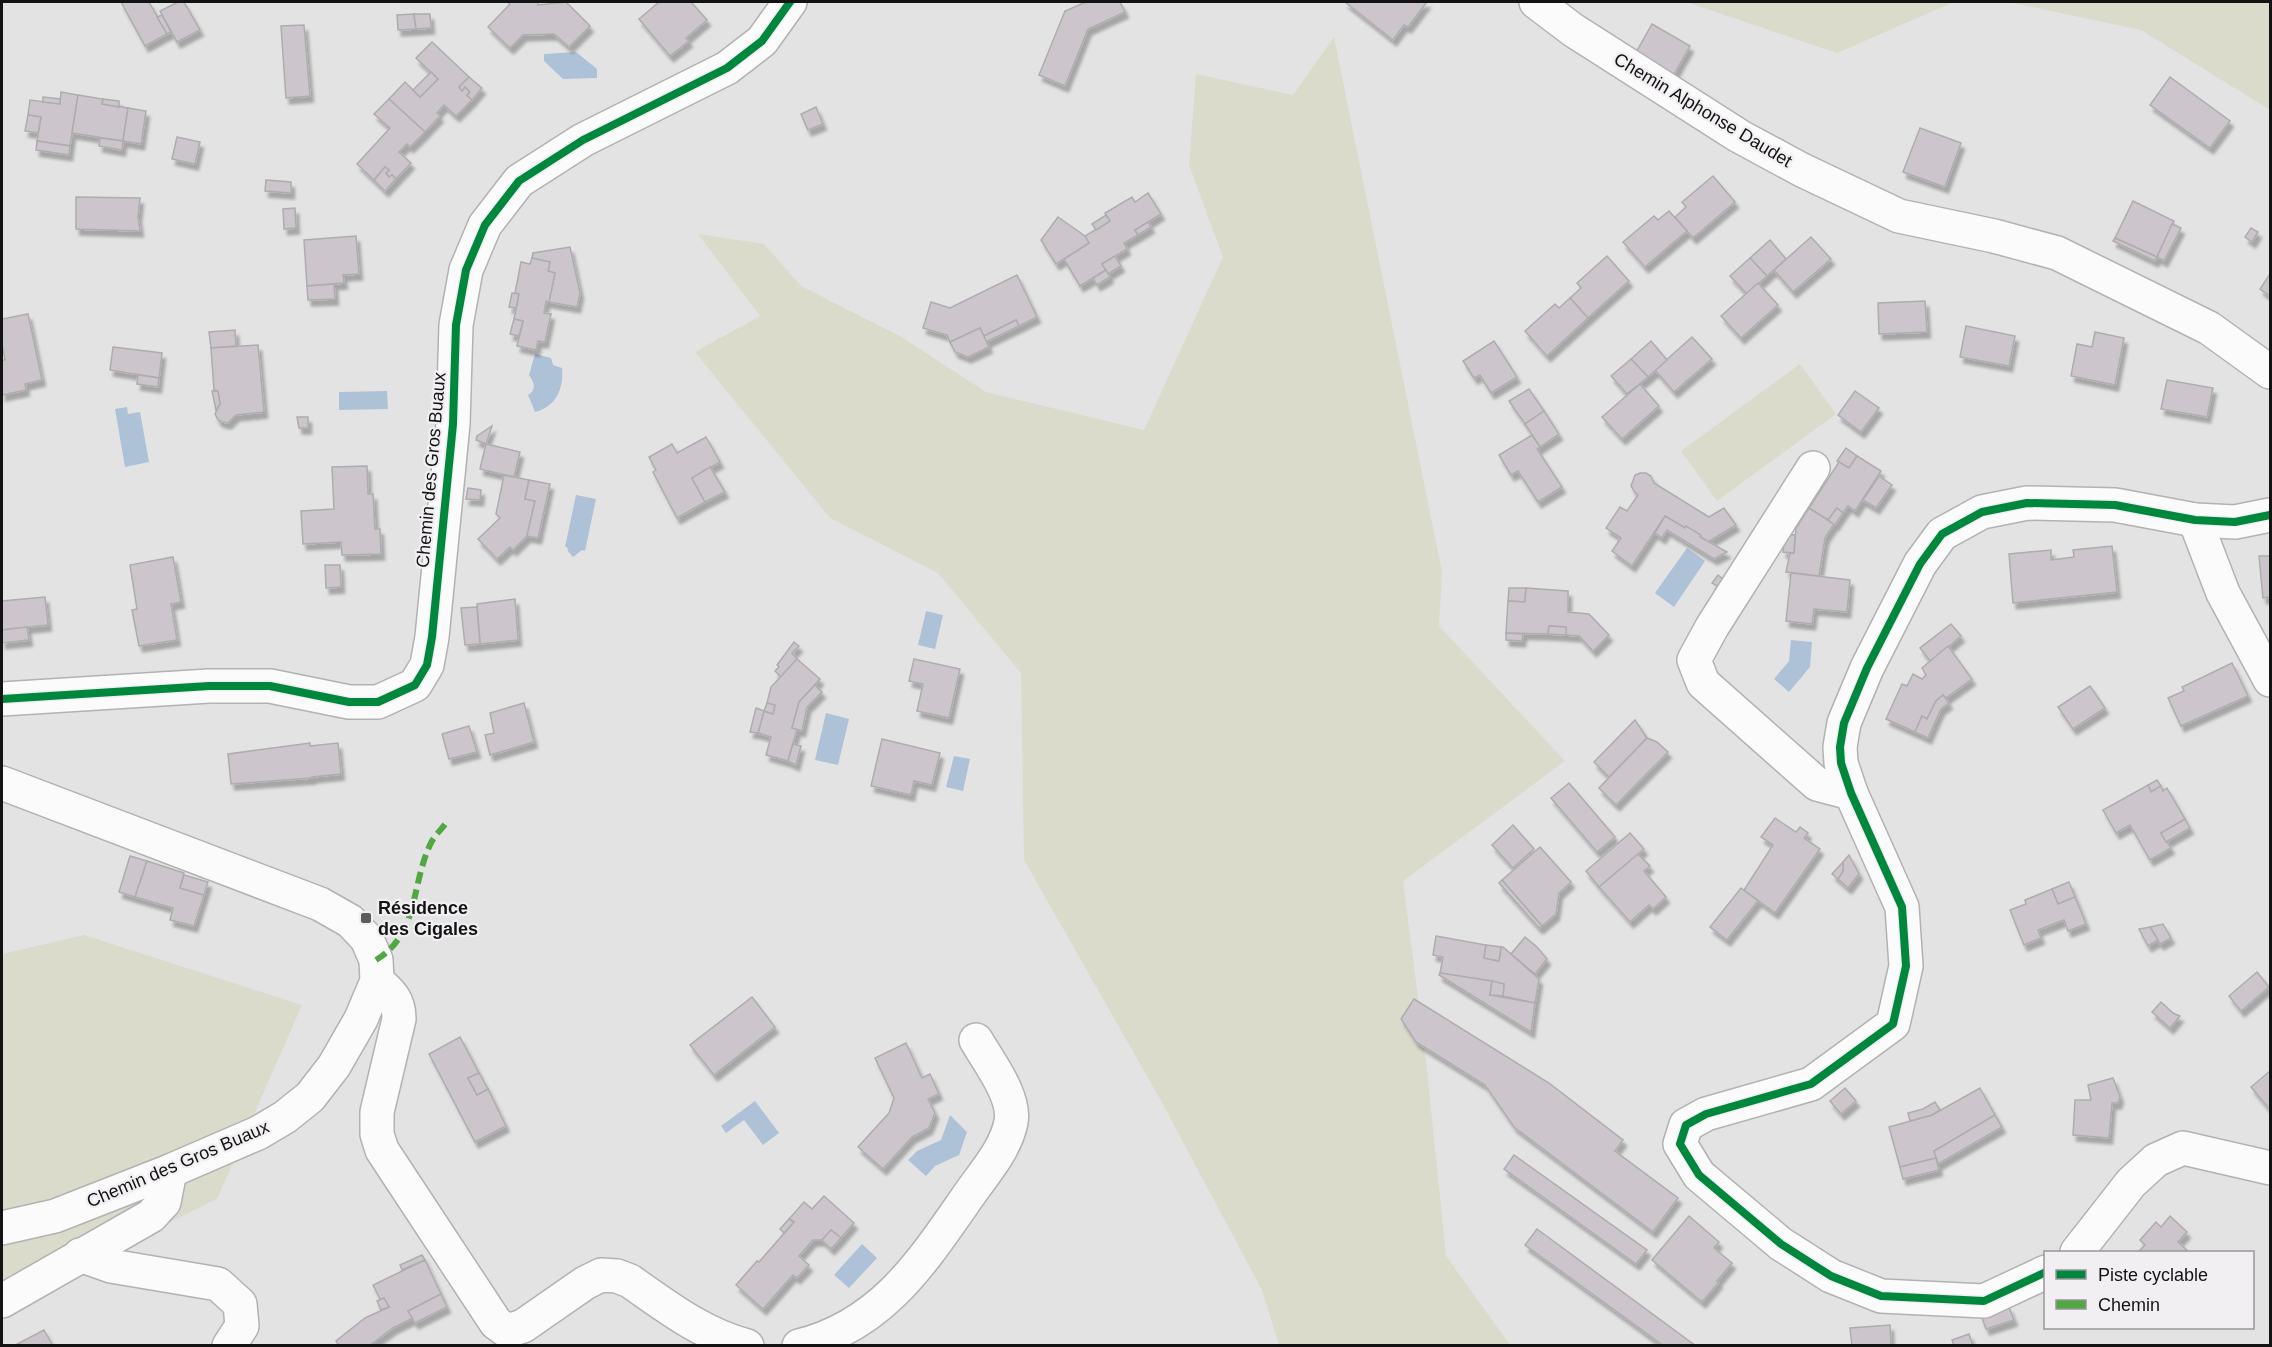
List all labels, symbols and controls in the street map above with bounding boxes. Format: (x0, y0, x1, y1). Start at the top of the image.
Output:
street label: Chemin Alphonse Daudet (1610, 49, 1796, 171)
street label: Chemin des Gros Buaux (412, 371, 450, 569)
place label: Résidence des Cigales (378, 898, 478, 939)
marker: Résidence des Cigales (359, 911, 373, 925)
street label: Chemin des Gros Buaux (84, 1116, 272, 1212)
legend (2044, 1251, 2254, 1329)
text: Piste cyclable (2098, 1265, 2208, 1285)
text: Chemin (2098, 1295, 2160, 1315)

